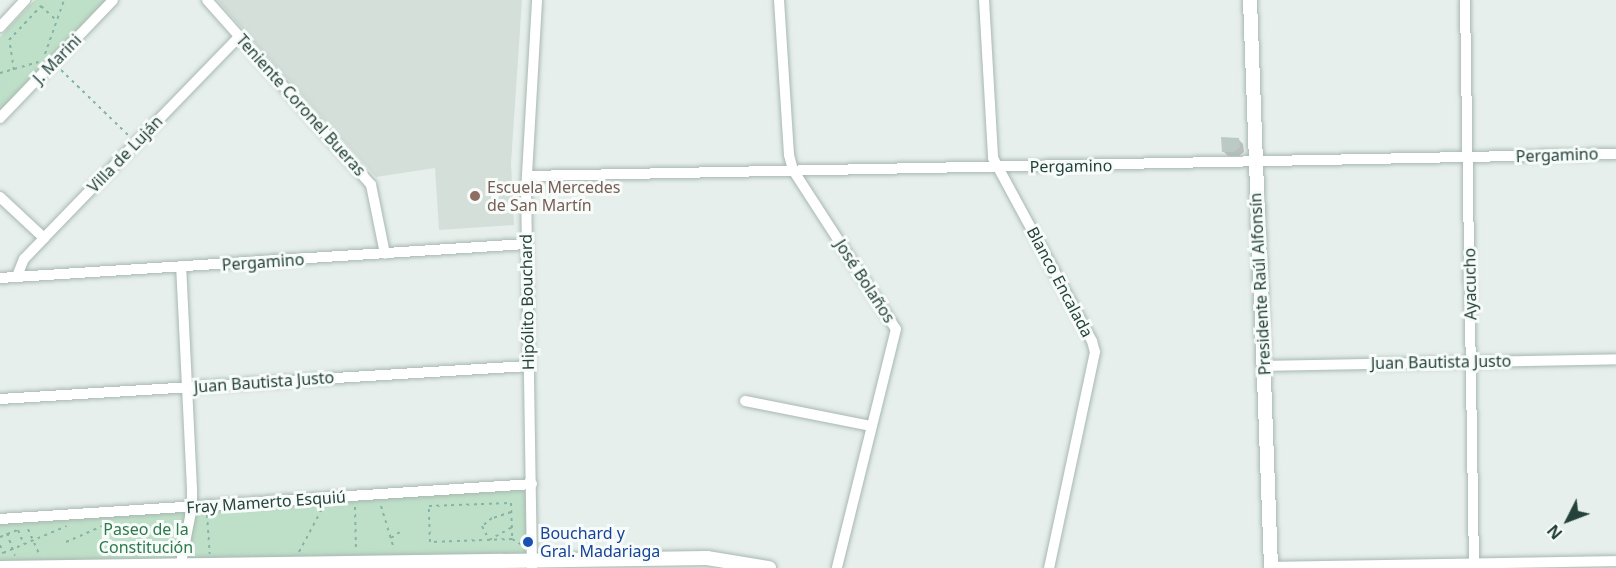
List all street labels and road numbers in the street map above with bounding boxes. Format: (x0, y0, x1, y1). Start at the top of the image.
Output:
street label: J. Marini (29, 30, 85, 88)
street label: Teniente Coronel Bueras (232, 30, 370, 180)
street label: Villa de Luján (84, 112, 166, 196)
street label: Pergamino (1515, 144, 1599, 166)
street label: Pergamino (1030, 156, 1112, 176)
street label: Presidente Raúl Alfonsín (1246, 192, 1274, 376)
street label: Blanco Encalada (1023, 224, 1097, 340)
street label: Hipólito Bouchard (516, 234, 538, 370)
street label: José Bolaños (831, 236, 899, 326)
street label: Ayacucho (1460, 248, 1480, 320)
street label: Pergamino (221, 250, 305, 274)
street label: Juan Bautista Justo (1371, 351, 1511, 373)
street label: Juan Bautista Justo (193, 368, 335, 396)
street label: Fray Mamerto Esquiú (186, 487, 346, 517)

